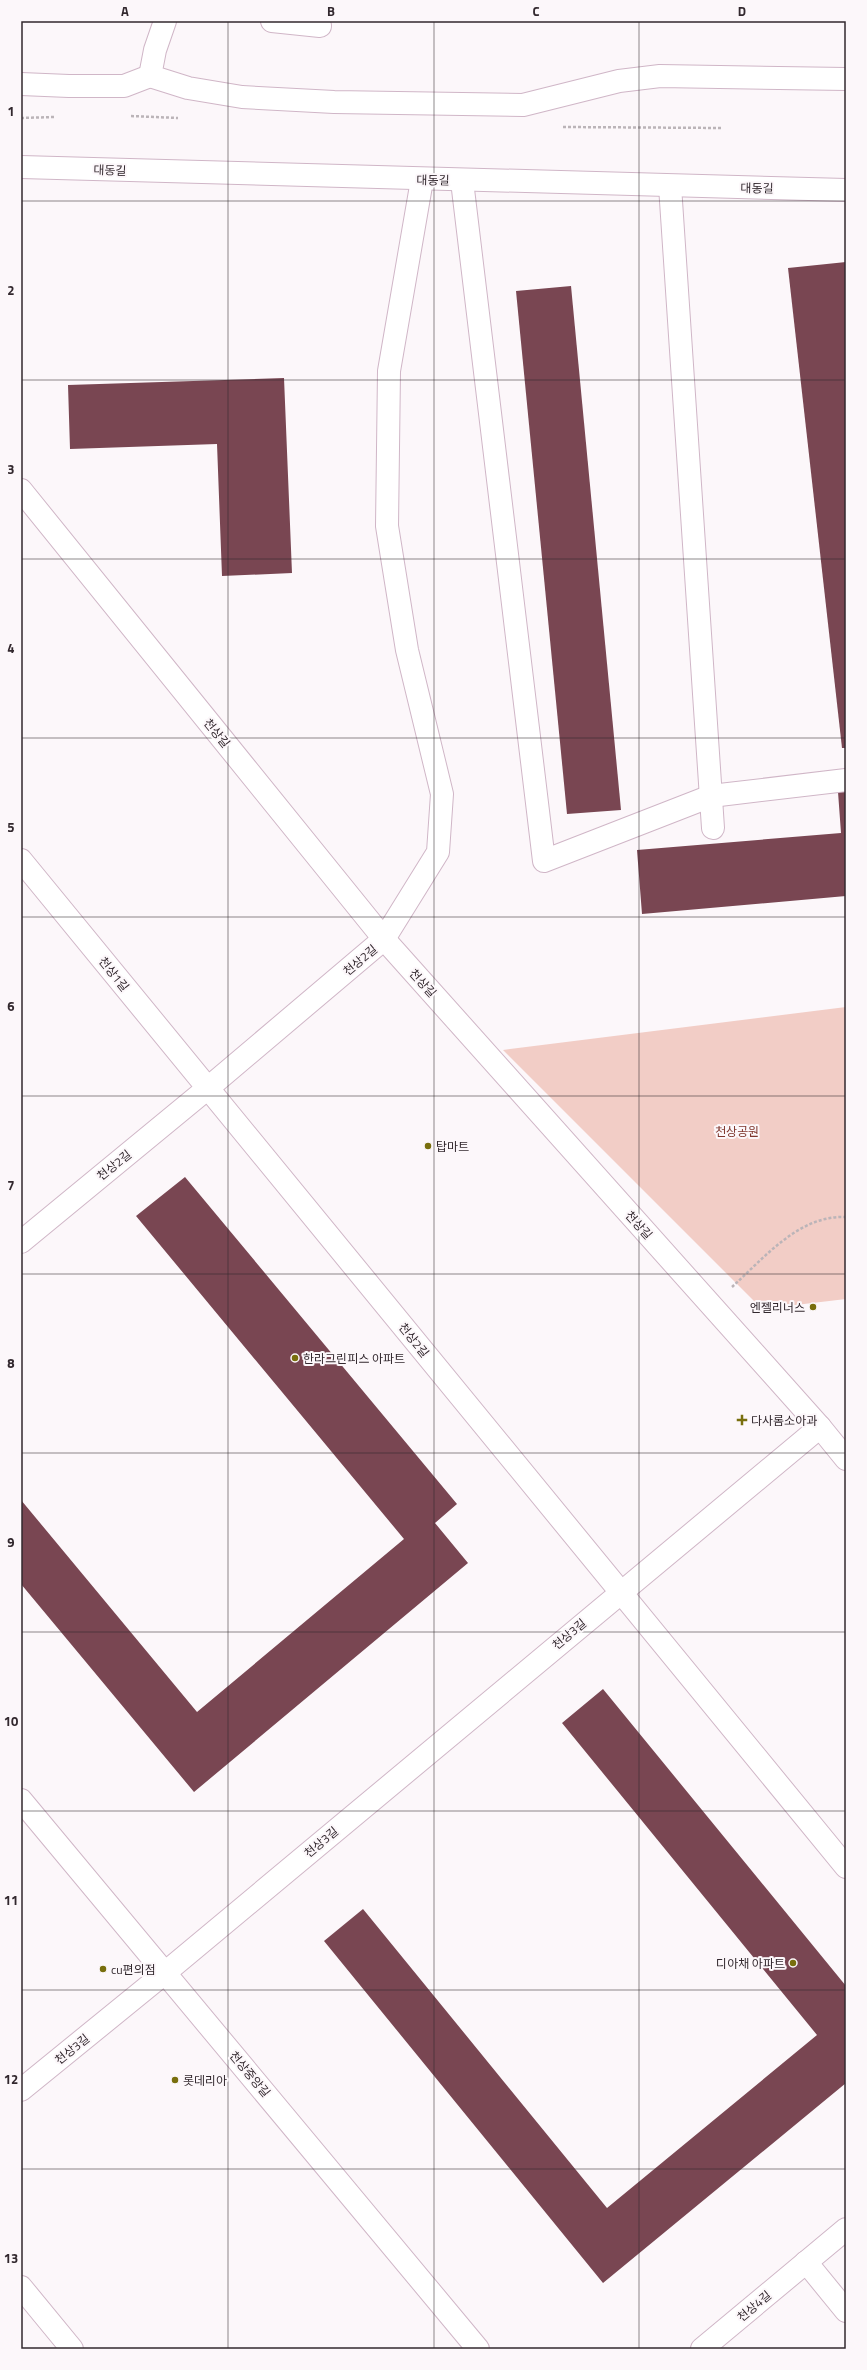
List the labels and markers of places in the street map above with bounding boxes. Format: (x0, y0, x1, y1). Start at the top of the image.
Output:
place label: 탑마트 (436, 1137, 469, 1156)
marker: 탑마트 (423, 1141, 433, 1151)
place label: 엔젤리너스 (750, 1298, 805, 1317)
marker: 엔젤리너스 (808, 1302, 818, 1312)
place label: 한라그린피스 아파트 (303, 1349, 405, 1368)
marker: 한라그린피스 아파트 (290, 1353, 300, 1363)
place label: 다사롬소아과 (751, 1411, 817, 1430)
marker: 다사롬소아과 (736, 1414, 748, 1426)
place label: 디아채 아파트 (716, 1954, 785, 1973)
marker: 디아채 아파트 (788, 1958, 798, 1968)
place label: cu편의점 (111, 1960, 156, 1979)
marker: cu편의점 (98, 1964, 108, 1974)
place label: 롯데리아 (183, 2071, 227, 2090)
marker: 롯데리아 (170, 2075, 180, 2085)

